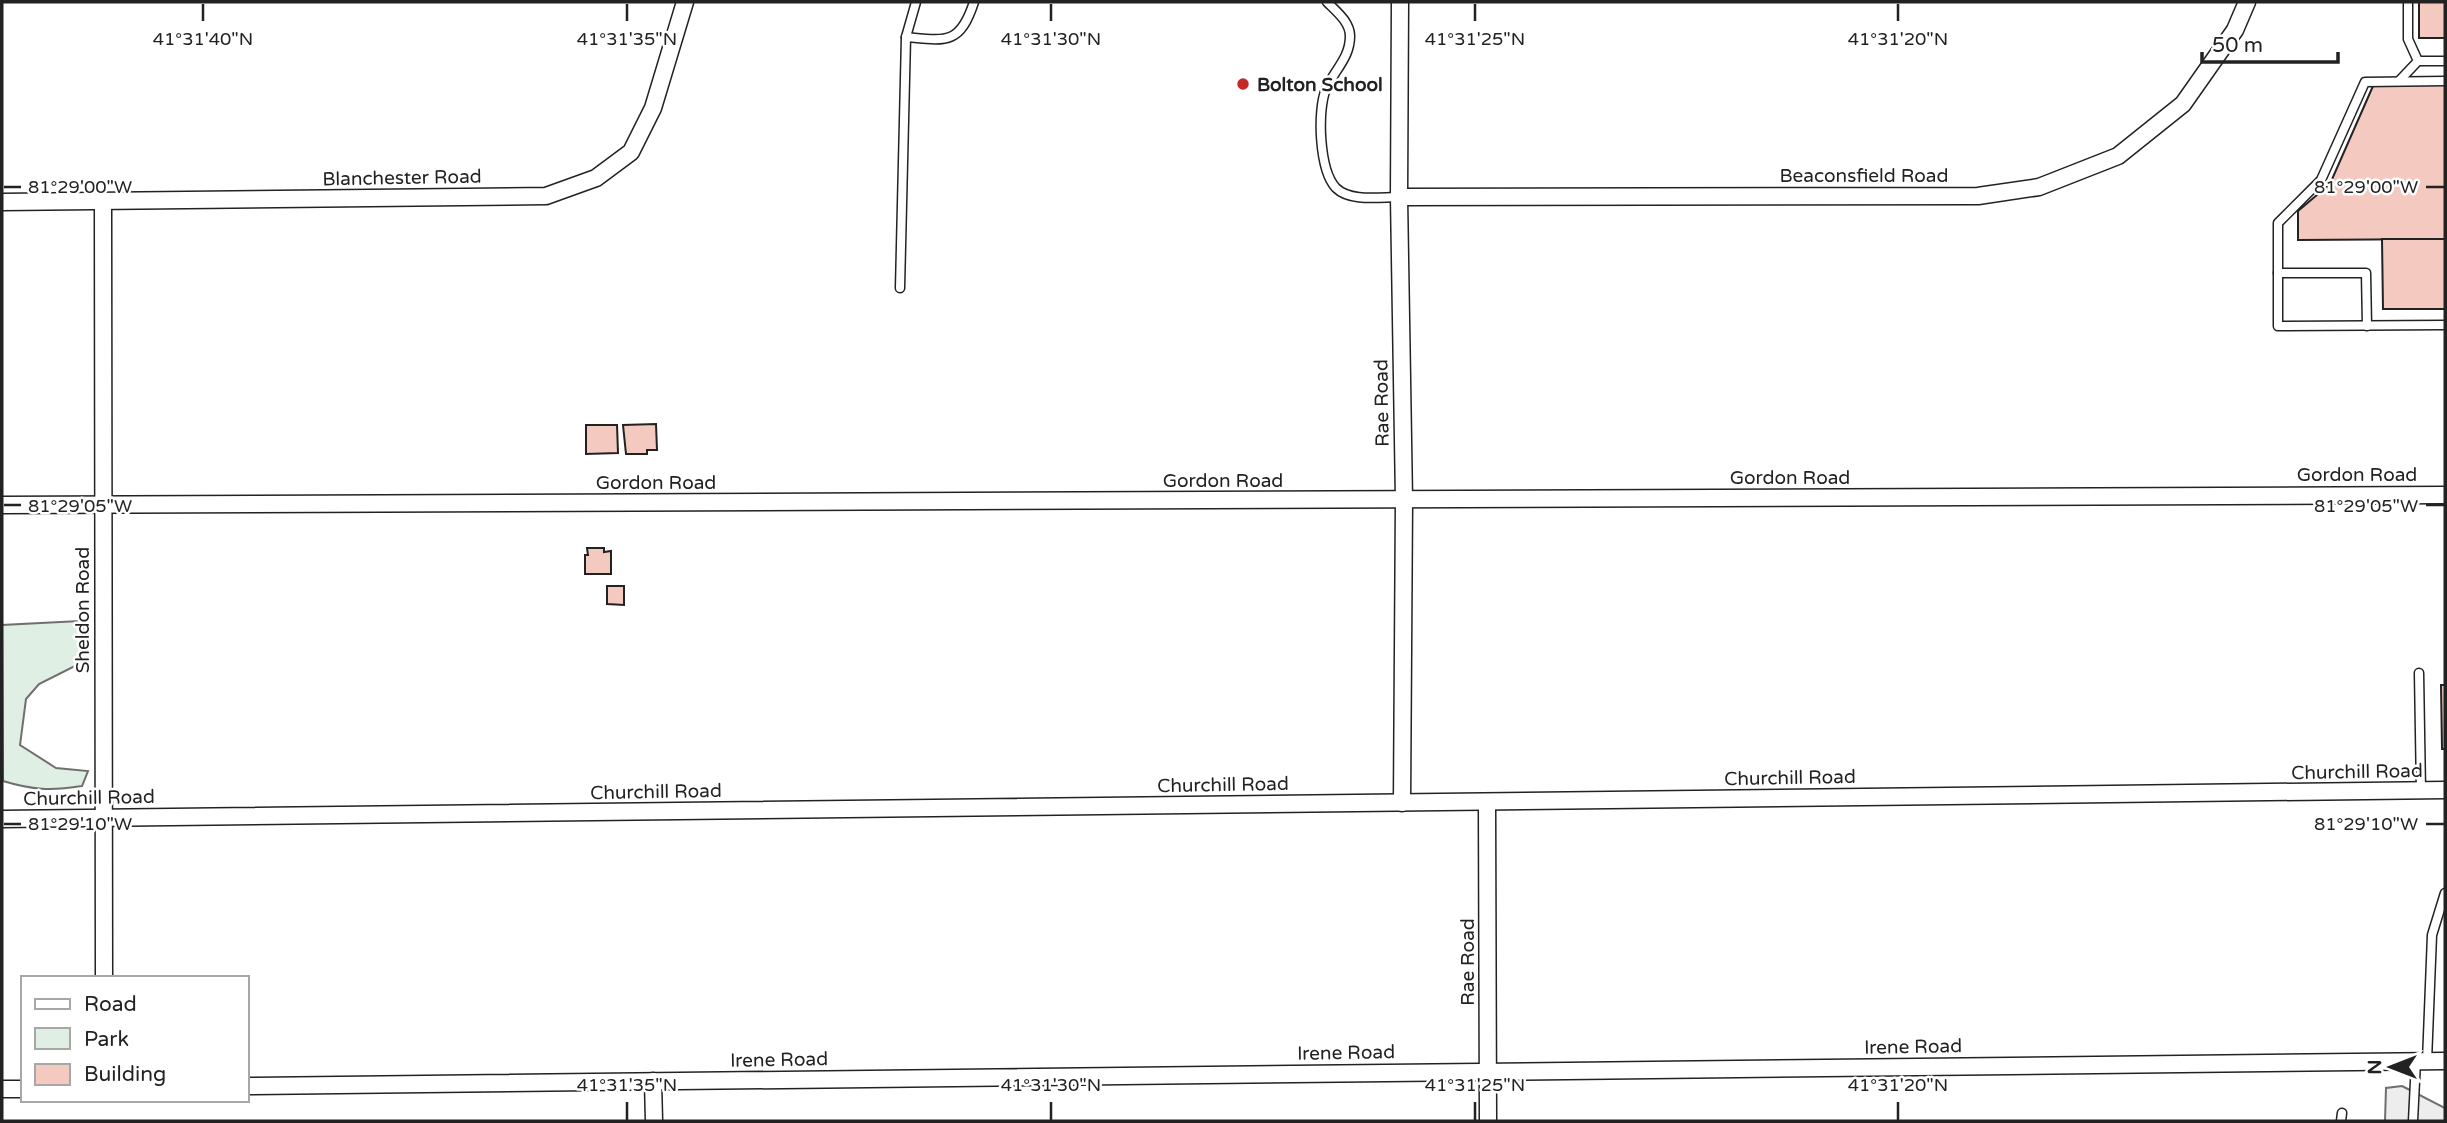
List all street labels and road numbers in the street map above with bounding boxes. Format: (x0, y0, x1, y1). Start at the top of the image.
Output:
street label: Beaconsfield Road (1779, 165, 1949, 187)
street label: Blanchester Road (322, 166, 482, 190)
street label: Rae Road (1370, 359, 1394, 447)
street label: Gordon Road (2297, 464, 2417, 486)
street label: Gordon Road (1730, 467, 1850, 489)
street label: Gordon Road (1163, 470, 1283, 492)
street label: Gordon Road (596, 472, 716, 494)
street label: Sheldon Road (72, 547, 94, 673)
street label: Churchill Road (2291, 760, 2423, 784)
street label: Churchill Road (1724, 766, 1856, 790)
street label: Churchill Road (1157, 773, 1289, 797)
street label: Churchill Road (590, 780, 722, 804)
street label: Churchill Road (23, 786, 155, 810)
street label: Rae Road (1457, 918, 1479, 1006)
street label: Irene Road (1864, 1035, 1962, 1059)
street label: Irene Road (1297, 1041, 1395, 1065)
street label: Irene Road (730, 1048, 828, 1072)

